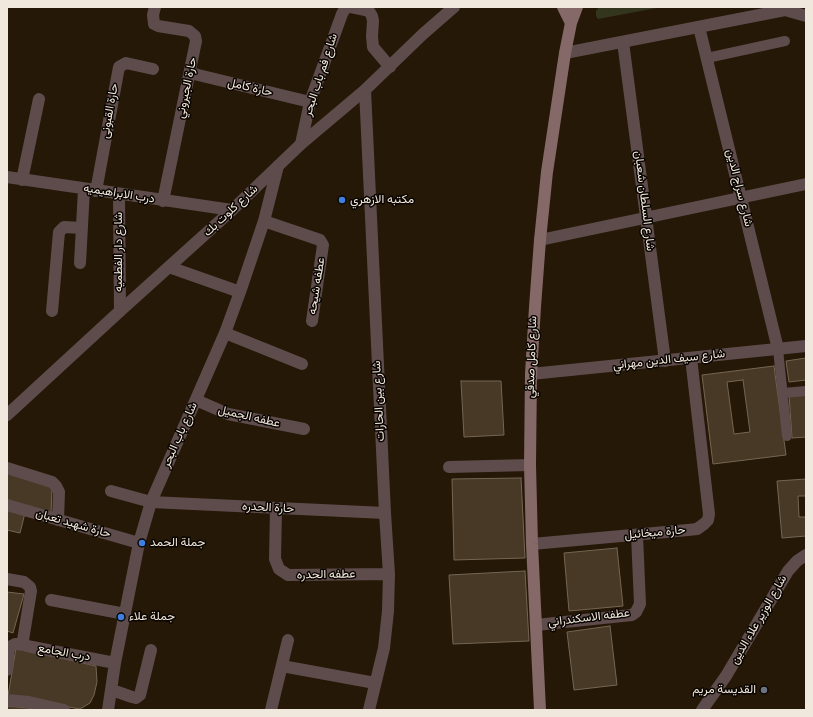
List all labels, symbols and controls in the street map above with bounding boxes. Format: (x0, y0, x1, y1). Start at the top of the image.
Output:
street label: شارع فم باب البحر (301, 32, 341, 118)
street label: حارة الجبروني (173, 56, 201, 120)
street label: حارة كامل (226, 76, 274, 100)
street label: حارة القبونى (98, 82, 122, 140)
street label: شارع سراج الدين (722, 148, 756, 228)
street label: شارع السلطان شعبان (631, 150, 657, 252)
street label: درب الابراهيميه (82, 181, 156, 207)
street label: شارع كلوت بك (201, 182, 261, 240)
place label: مكتبه الازهري (350, 193, 414, 207)
marker: مكتبه الازهري (337, 195, 347, 205)
street label: شارع دار الفطميه (112, 212, 126, 292)
street label: عطفه شيحه (305, 256, 329, 316)
street label: شارع كامل صدقي (523, 316, 541, 398)
street label: شارع سيف الدين مهراني (612, 347, 726, 373)
street label: شارع بين الحارات (370, 360, 388, 442)
street label: شارع باب البحر (159, 400, 201, 470)
street label: عطفه الجميل (216, 403, 282, 431)
street label: حارة الحدره (242, 499, 294, 517)
street label: حارة شهيد تعبان (34, 506, 112, 542)
street label: حارة ميخائيل (624, 523, 686, 543)
place label: جملة الحمد (150, 536, 205, 550)
marker: جملة الحمد (137, 538, 147, 548)
street label: عطفه الحدره (296, 567, 356, 583)
street label: شارع الوزير علاء الدين (728, 573, 790, 667)
street label: عطفه الاسكندراني (547, 606, 631, 630)
place label: جملة علاء (129, 610, 175, 624)
marker: جملة علاء (116, 612, 126, 622)
street label: درب الجامع (36, 641, 92, 665)
place label: القديسة مريم (692, 683, 756, 697)
marker: القديسة مريم (759, 685, 769, 695)

